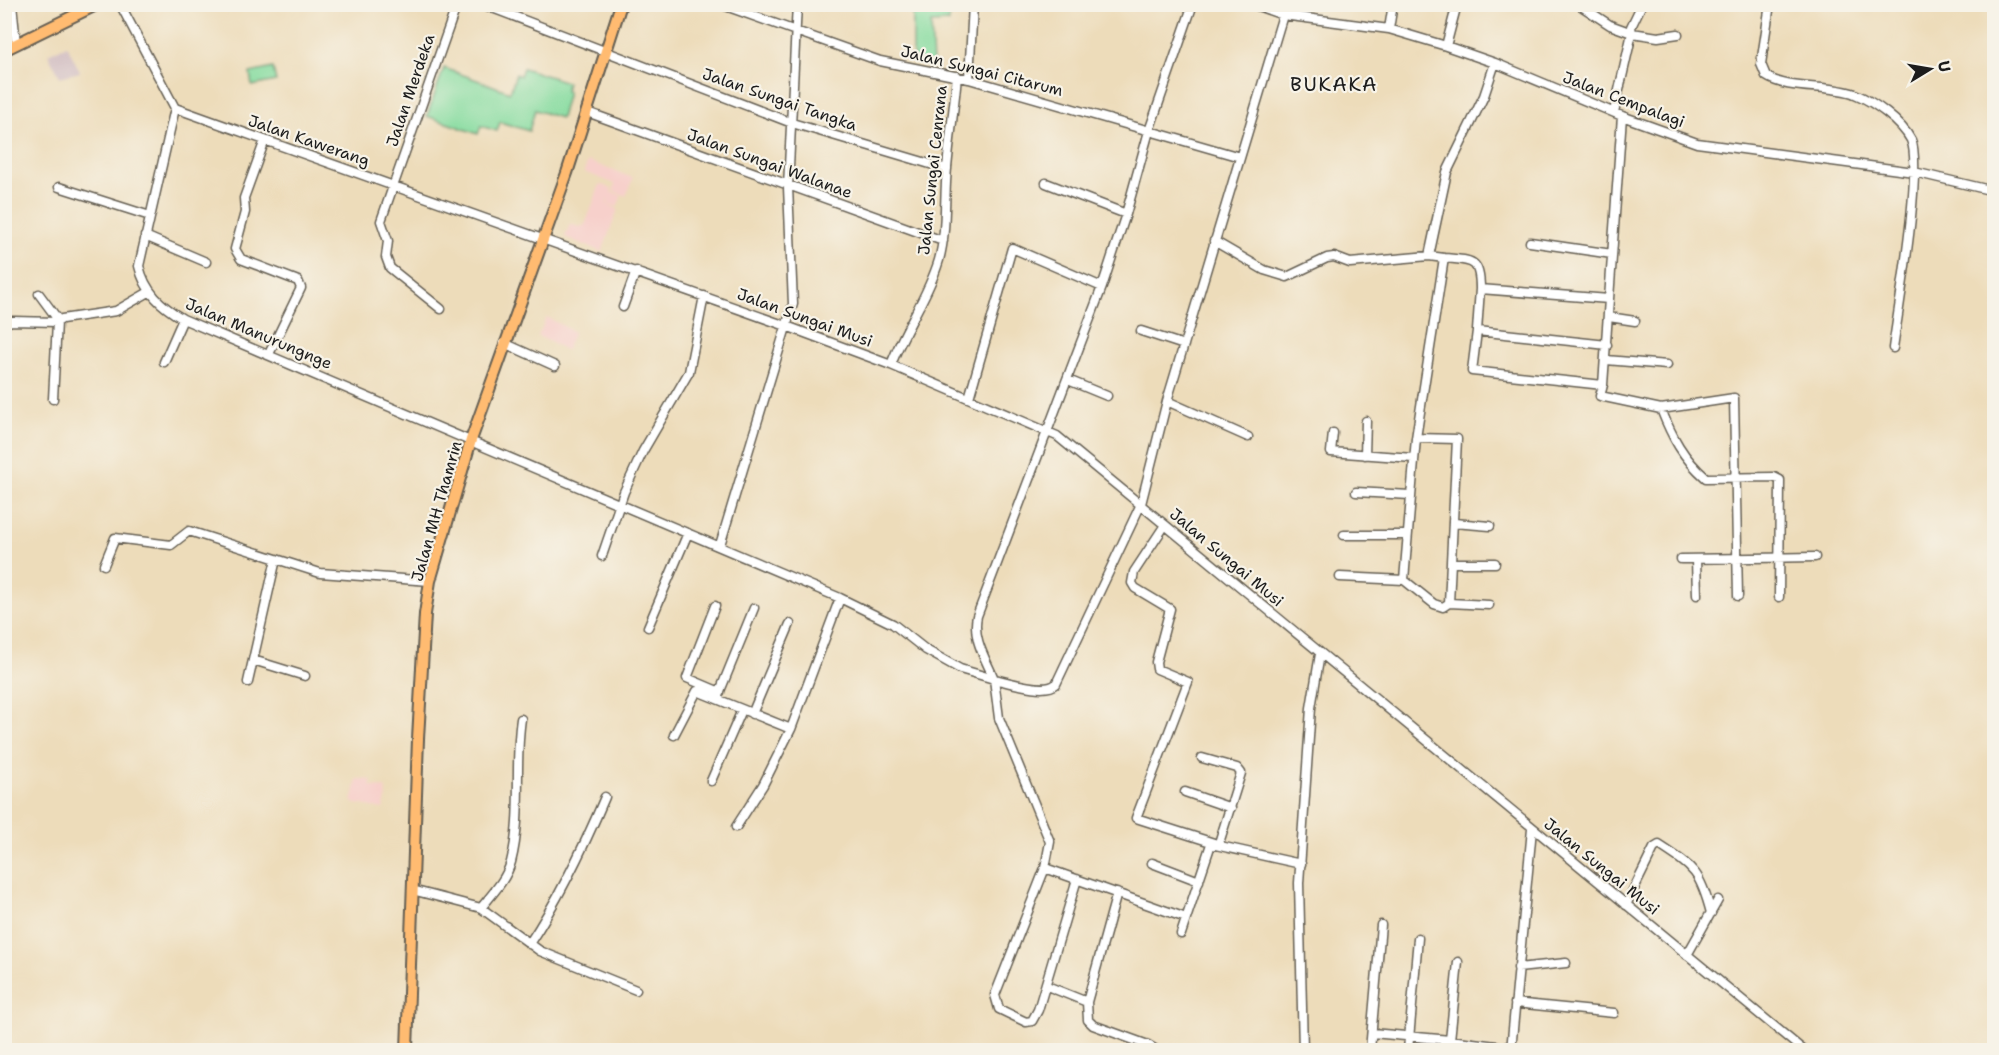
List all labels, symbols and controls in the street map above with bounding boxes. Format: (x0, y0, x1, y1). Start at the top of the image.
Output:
street label: Jalan Merdeka (381, 31, 440, 149)
north arrow (1900, 39, 1960, 99)
street label: Jalan Sungai Citarum (898, 40, 1066, 101)
text: U (1933, 59, 1956, 74)
street label: Jalan Sungai Tangka (700, 63, 860, 136)
street label: Jalan Cempalagi (1560, 67, 1688, 132)
district label: BUKAKA (1290, 71, 1378, 97)
street label: Jalan Sungai Cenrana (913, 84, 952, 256)
street label: Jalan Kawerang (245, 110, 373, 171)
street label: Jalan Sungai Walanae (684, 124, 855, 203)
street label: Jalan Sungai Musi (734, 283, 875, 352)
street label: Jalan Manurungnge (182, 293, 335, 374)
street label: Jalan MH Thamrin (406, 438, 467, 584)
street label: Jalan Sungai Musi (1165, 503, 1288, 611)
street label: Jalan Sungai Musi (1540, 813, 1664, 919)

